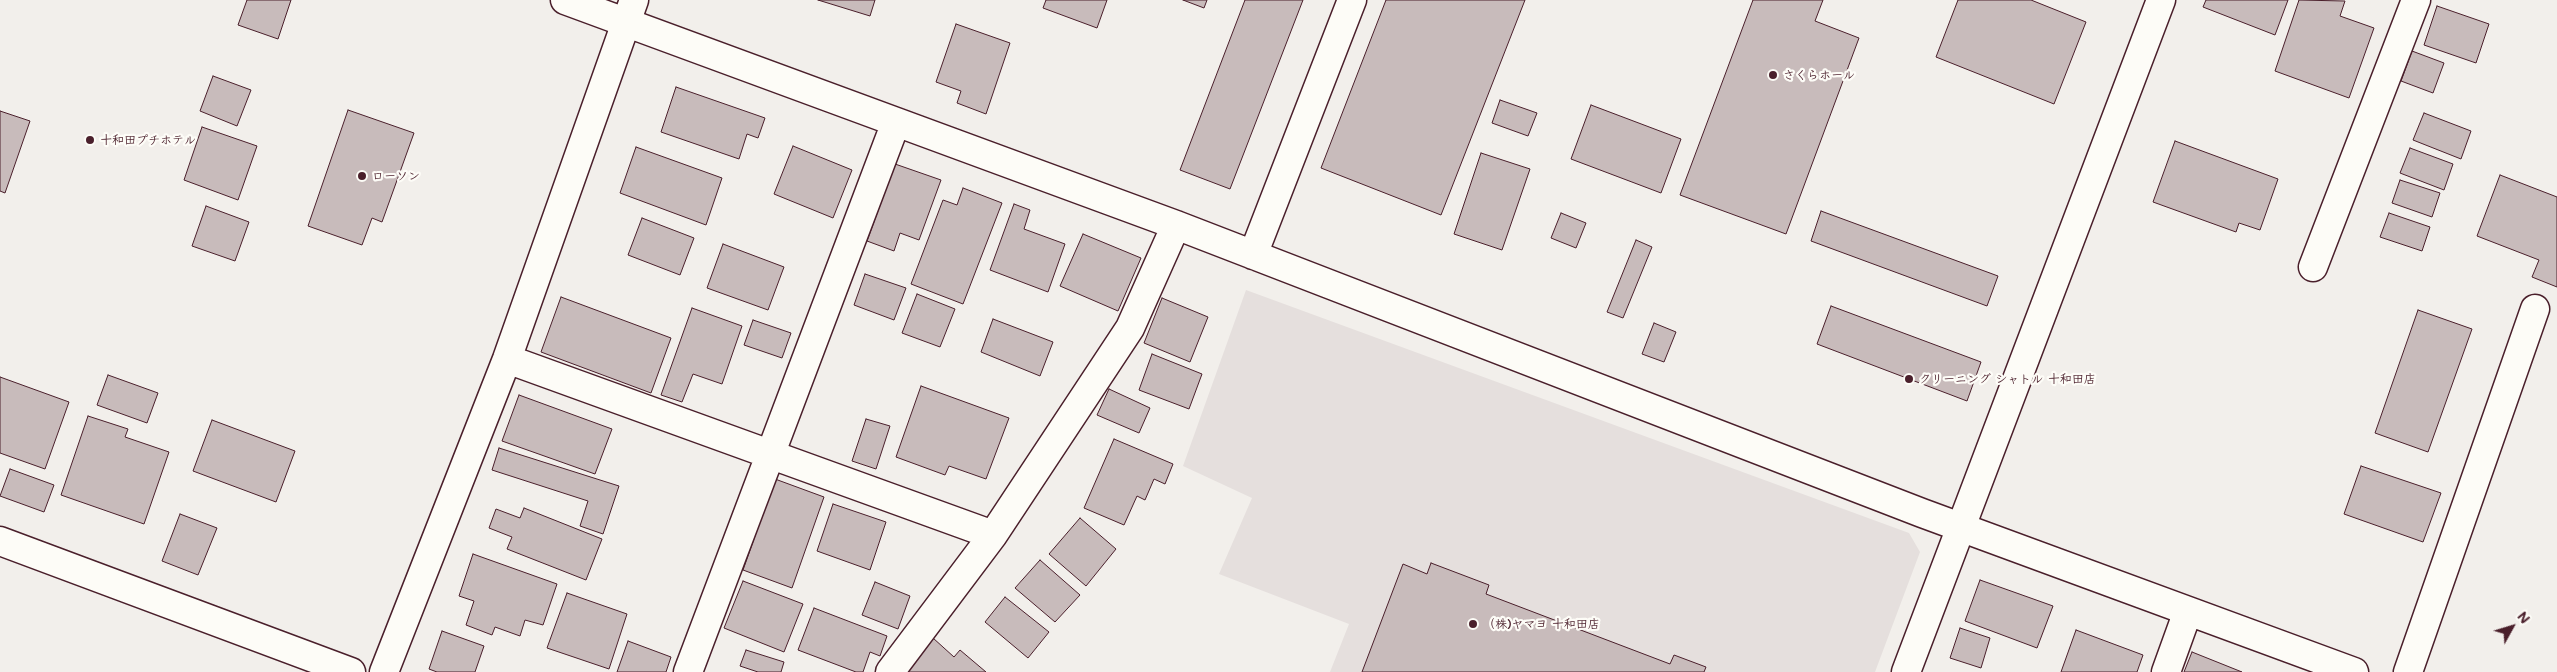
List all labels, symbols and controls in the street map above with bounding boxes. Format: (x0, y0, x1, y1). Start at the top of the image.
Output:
place label: さくらホール (1783, 68, 1855, 82)
marker: さくらホール (1767, 69, 1779, 81)
place label: 十和田プチホテル (100, 133, 196, 147)
marker: 十和田プチホテル (84, 134, 96, 146)
place label: ローソン (372, 169, 420, 183)
marker: ローソン (356, 170, 368, 182)
place label: クリーニング シャトル 十和田店 (1919, 372, 2096, 386)
marker: クリーニング シャトル 十和田店 (1903, 373, 1915, 385)
north arrow (2487, 602, 2537, 652)
text: N (2513, 607, 2535, 627)
place label: （株)ヤマヨ 十和田店 (1483, 617, 1600, 631)
marker: （株)ヤマヨ 十和田店 (1467, 618, 1479, 630)

